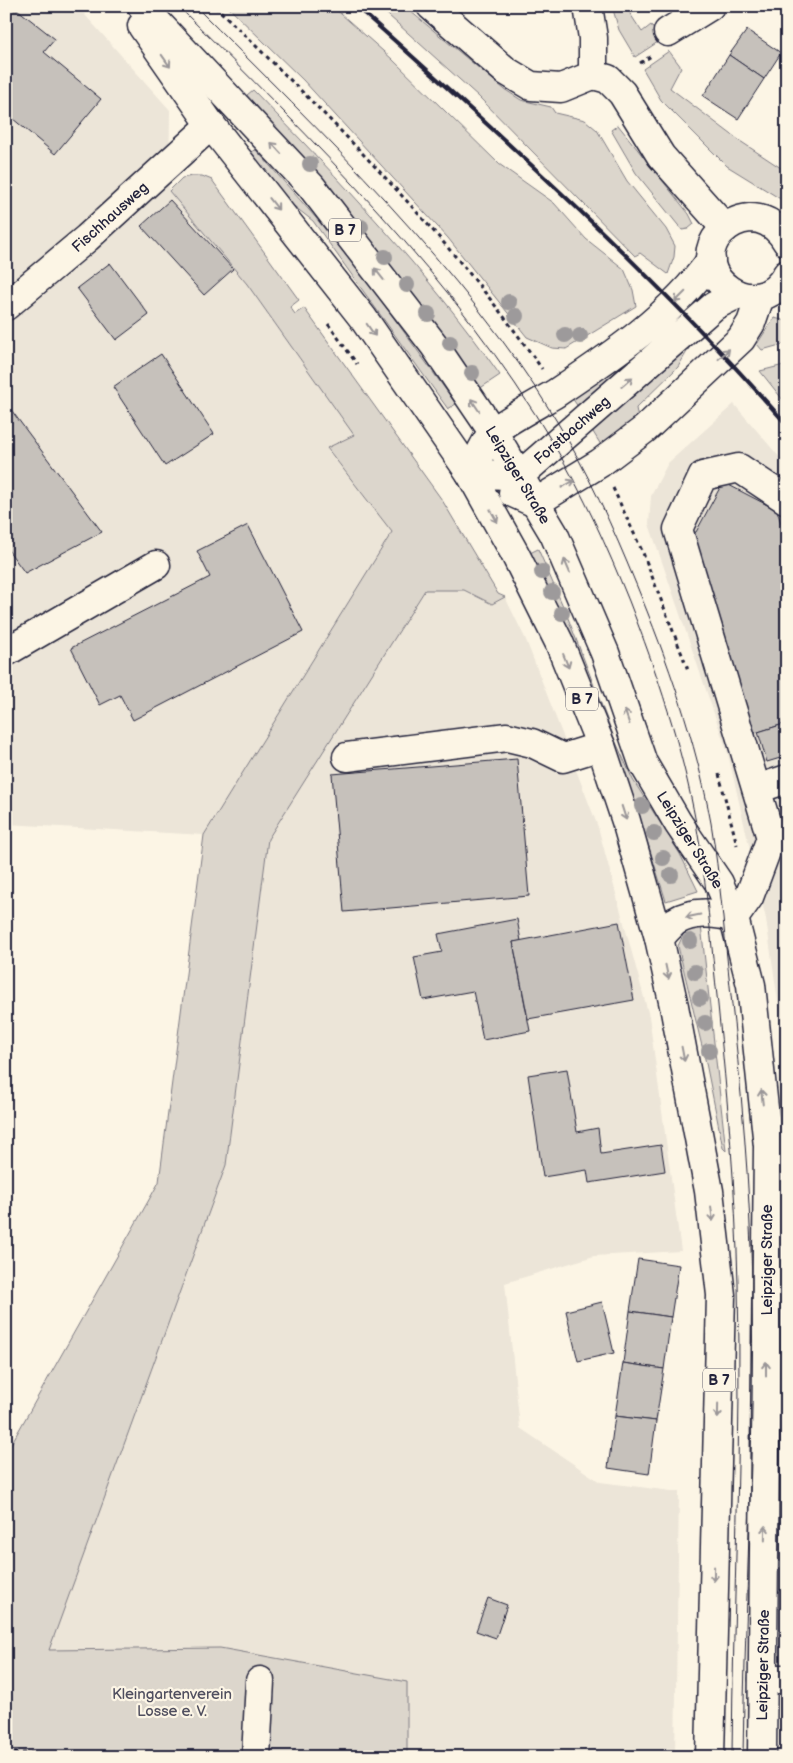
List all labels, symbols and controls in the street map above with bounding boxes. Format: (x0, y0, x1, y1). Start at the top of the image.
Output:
one-way arrow (161, 53, 171, 67)
one-way arrow (270, 142, 282, 155)
street label: Fischhausweg (68, 178, 152, 257)
one-way arrow (268, 198, 279, 211)
road number: B 7 (329, 218, 361, 242)
one-way arrow (374, 267, 384, 281)
one-way arrow (674, 291, 686, 304)
one-way arrow (366, 323, 376, 337)
one-way arrow (718, 348, 731, 360)
one-way arrow (620, 376, 633, 387)
street label: Forstbachweg (530, 392, 614, 469)
one-way arrow (470, 398, 480, 412)
street label: Leipziger Straße (481, 423, 554, 528)
one-way arrow (561, 478, 575, 488)
one-way arrow (489, 508, 499, 523)
one-way arrow (562, 559, 571, 574)
one-way arrow (562, 653, 572, 668)
road number: B 7 (566, 688, 598, 711)
one-way arrow (622, 710, 631, 725)
street label: Leipziger Straße (652, 788, 727, 893)
one-way arrow (619, 805, 629, 821)
one-way arrow (686, 912, 702, 921)
one-way arrow (663, 964, 672, 980)
one-way arrow (679, 1046, 689, 1062)
one-way arrow (758, 1089, 767, 1105)
street label: Leipziger Straße (758, 1204, 777, 1316)
one-way arrow (707, 1206, 717, 1222)
one-way arrow (762, 1362, 771, 1378)
road number: B 7 (703, 1368, 735, 1392)
one-way arrow (713, 1402, 723, 1419)
one-way arrow (760, 1525, 770, 1542)
one-way arrow (709, 1565, 719, 1581)
street label: Leipziger Straße (753, 1609, 774, 1721)
park label: Kleingartenverein Losse e. V. (112, 1685, 232, 1721)

